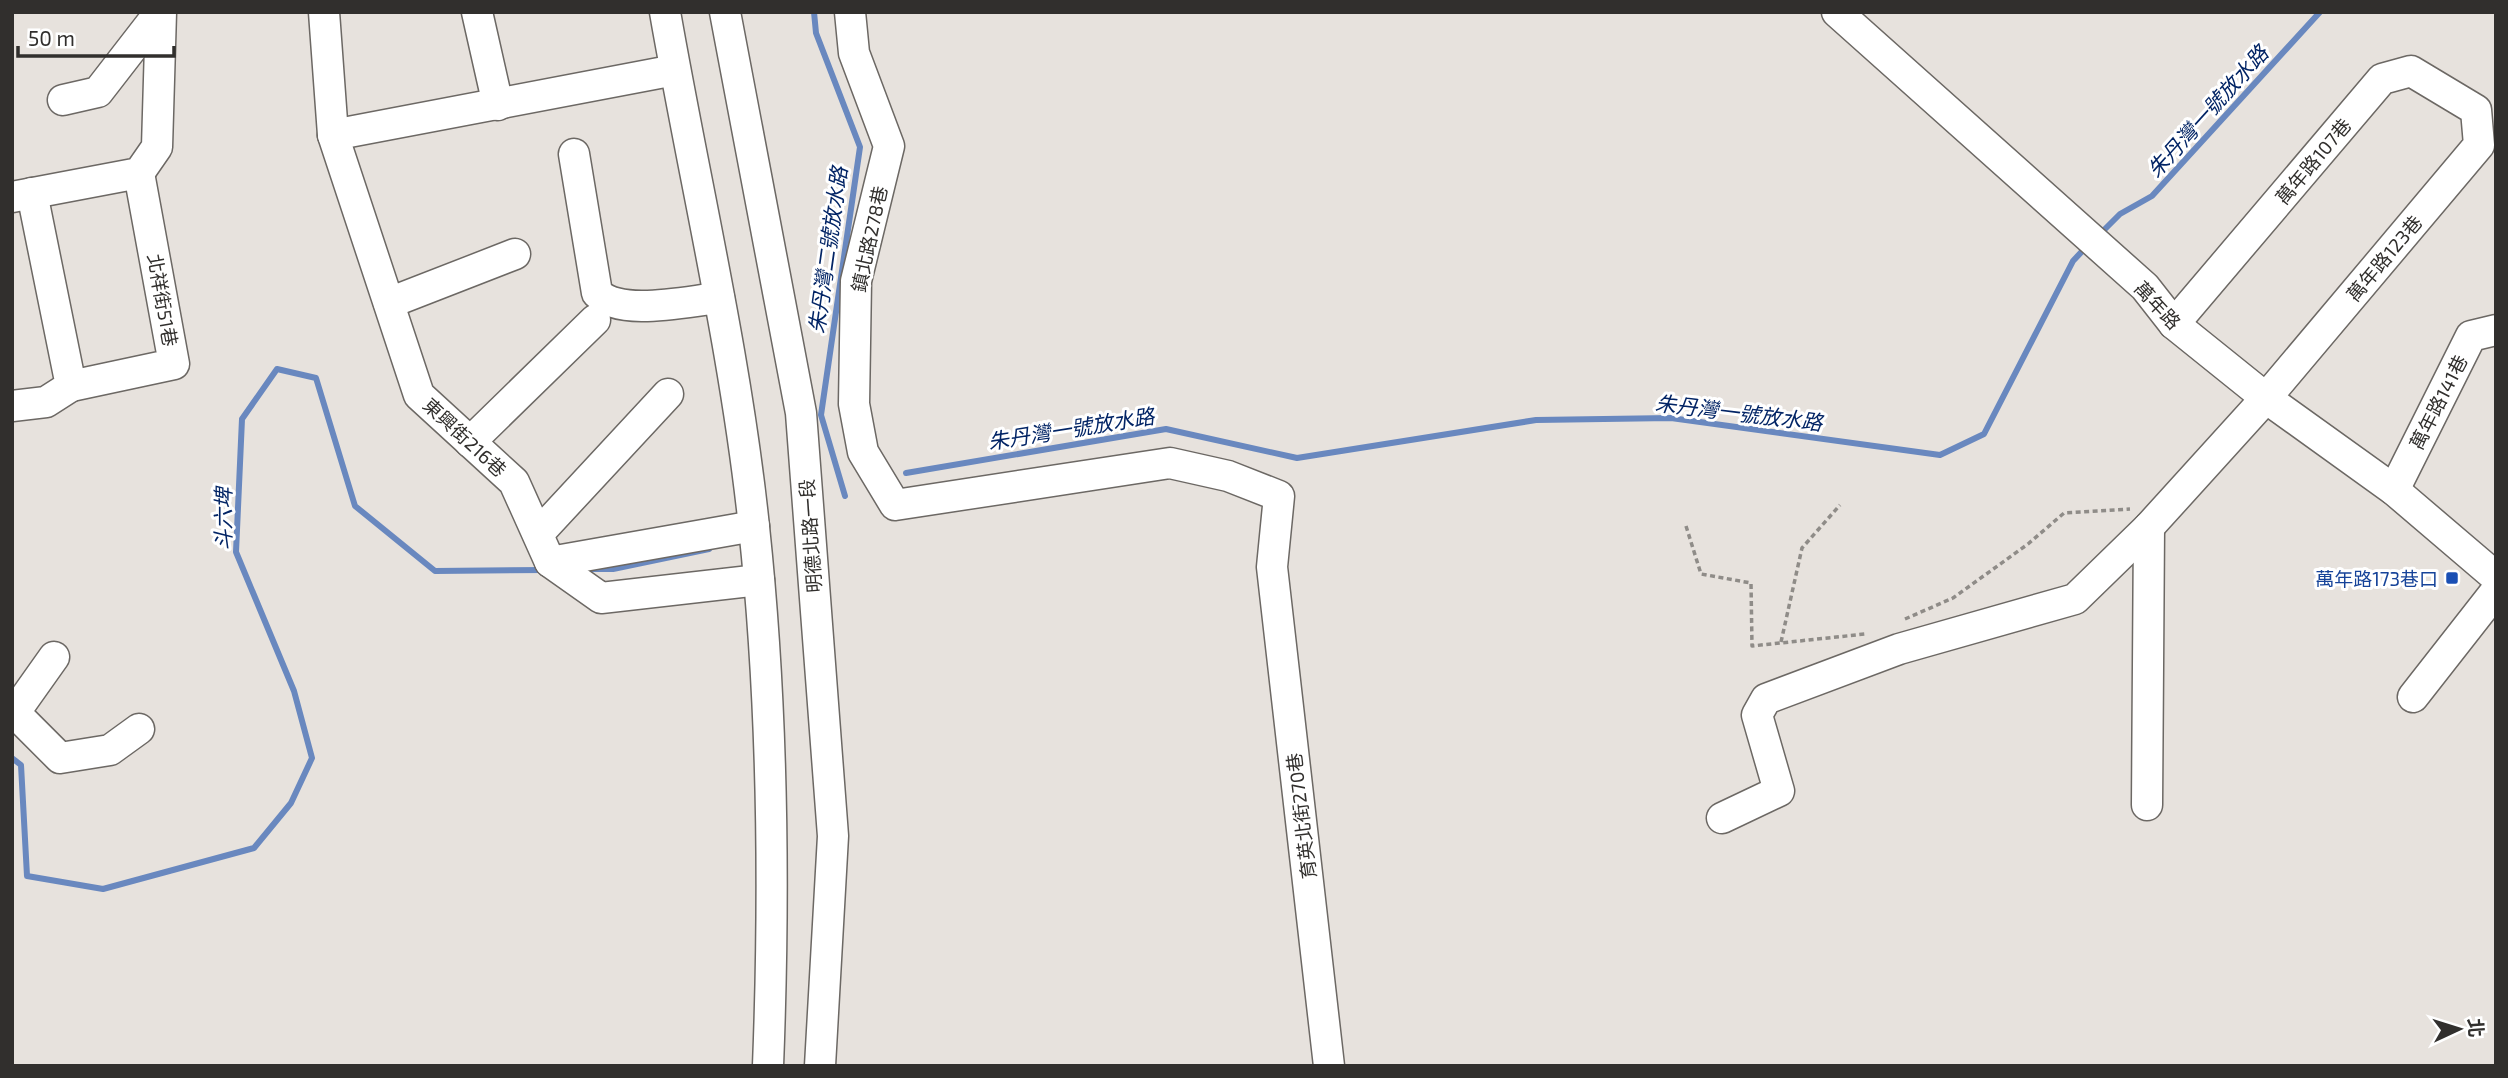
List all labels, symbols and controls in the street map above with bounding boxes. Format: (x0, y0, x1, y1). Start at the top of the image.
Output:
scale bar (18, 14, 173, 58)
text: 50 m (28, 25, 75, 50)
water label: 朱丹灣一號放水路 (2142, 39, 2274, 182)
street label: 萬年路107巷 (2271, 113, 2355, 209)
water label: 朱丹灣二號放水路 (803, 163, 851, 335)
street label: 鎮北路278巷 (847, 184, 891, 294)
street label: 萬年路123巷 (2342, 210, 2426, 306)
street label: 北祥街51巷 (144, 252, 182, 348)
street label: 萬年路 (2130, 276, 2186, 334)
street label: 萬年路141巷 (2404, 351, 2472, 453)
water label: 朱丹灣一號放水路 (1654, 389, 1826, 435)
street label: 東興街216巷 (419, 393, 511, 481)
water label: 朱丹灣一號放水路 (986, 402, 1158, 453)
street label: 明德北路一段 (795, 478, 825, 594)
water label: 斗六埤 (210, 485, 235, 551)
place label: 萬年路173巷口 (2315, 567, 2438, 590)
marker: 萬年路173巷口 (2444, 570, 2460, 586)
street label: 育英北街270巷 (1282, 752, 1320, 880)
north arrow (2424, 994, 2494, 1064)
text: 北 (2464, 1017, 2489, 1038)

